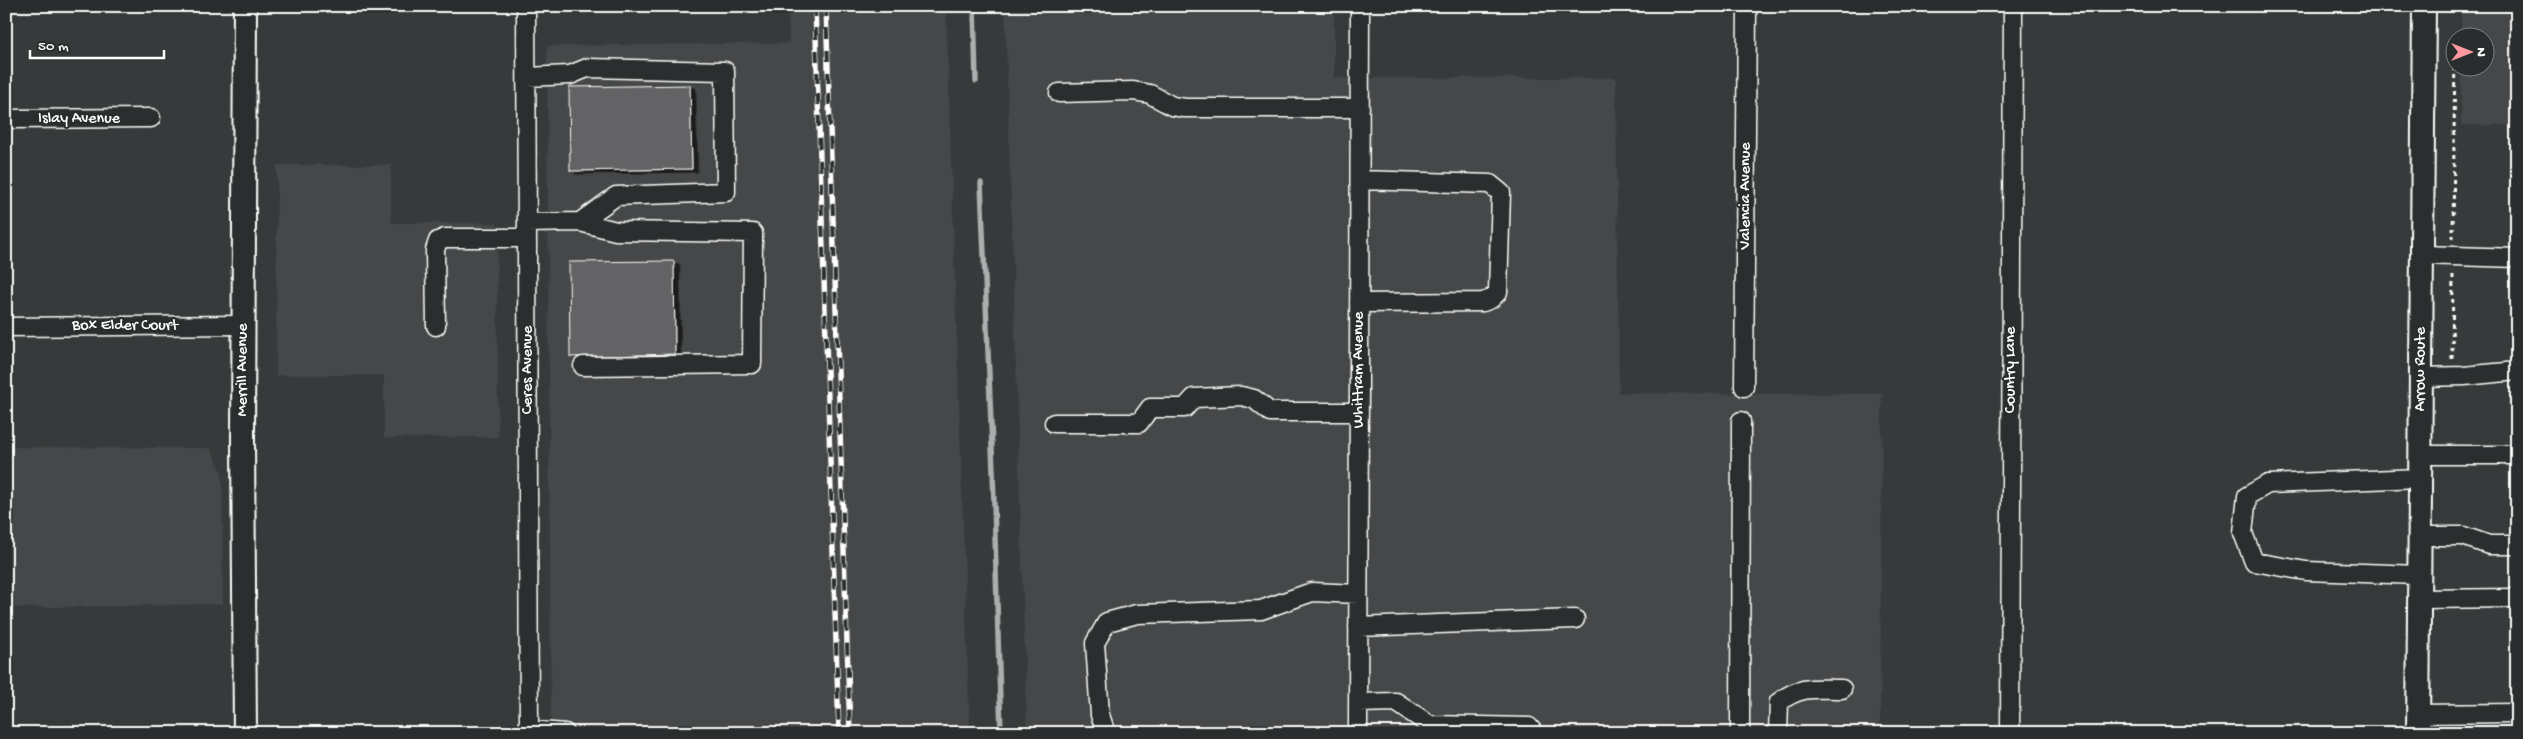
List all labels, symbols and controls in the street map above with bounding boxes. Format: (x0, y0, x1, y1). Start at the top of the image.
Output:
scale bar (30, 28, 164, 60)
north arrow (2446, 28, 2496, 78)
text: 50 m (38, 38, 69, 56)
text: N (2472, 47, 2489, 57)
street label: Islay Avenue (38, 110, 121, 129)
street label: Valencia Avenue (1737, 142, 1756, 250)
street label: Whittram Avenue (1350, 311, 1369, 428)
street label: Box Elder Court (71, 317, 179, 336)
street label: Merrill Avenue (234, 323, 253, 417)
street label: Ceres Avenue (519, 325, 538, 414)
street label: Country Lane (2002, 326, 2021, 413)
street label: Arrow Route (2412, 326, 2431, 411)

